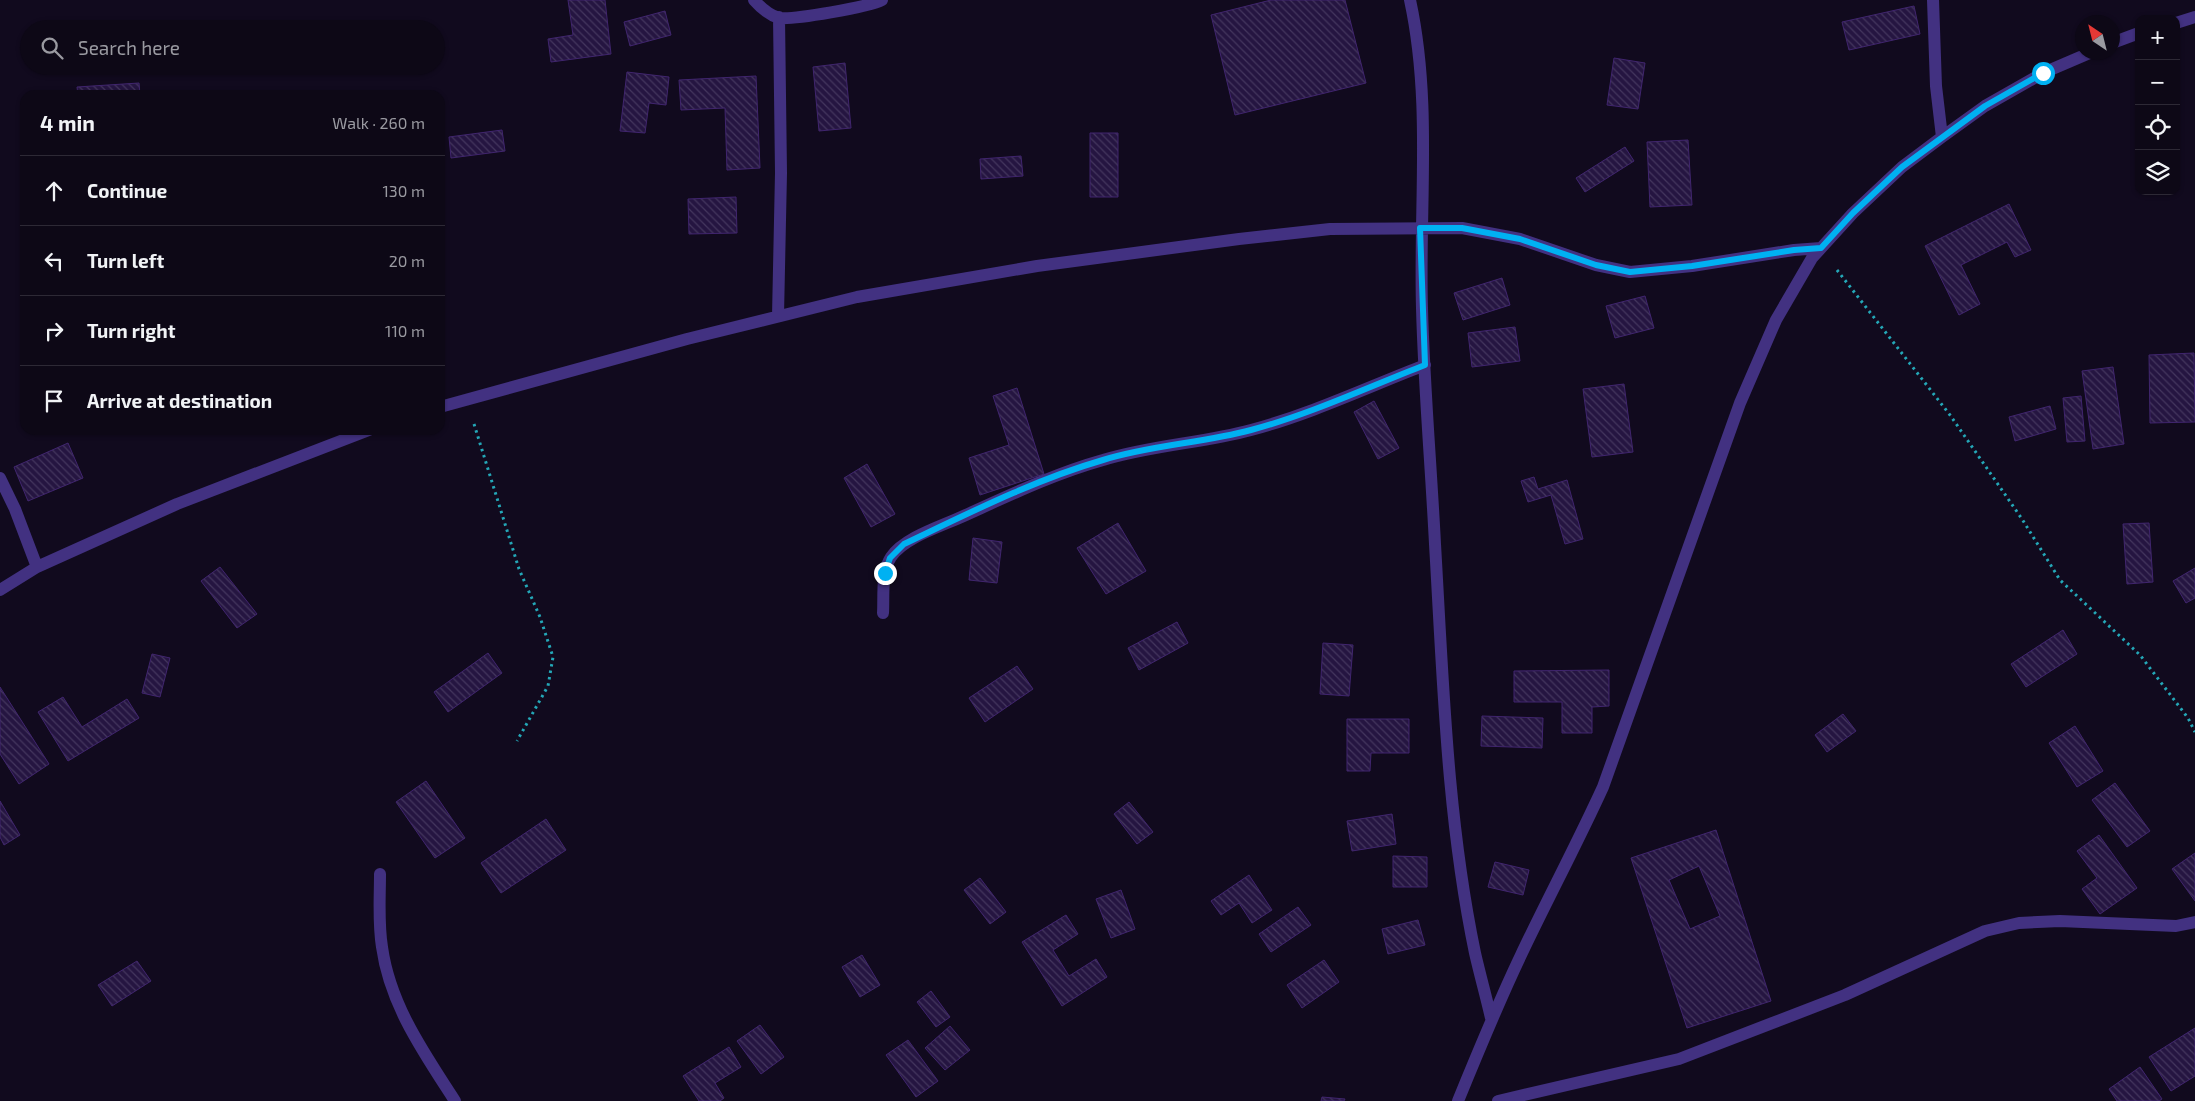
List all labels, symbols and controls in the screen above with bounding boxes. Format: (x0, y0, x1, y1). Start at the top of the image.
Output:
north arrow (2075, 15, 2120, 60)
map controls (2135, 15, 2180, 195)
button: + (2135, 15, 2180, 60)
search box (20, 20, 445, 75)
icon: search (38, 34, 66, 62)
text: Search here (78, 36, 180, 59)
button: − (2135, 60, 2180, 105)
route start (2032, 62, 2055, 85)
button: locate (2135, 105, 2180, 150)
text: 4 min (40, 110, 95, 135)
text: Walk · 260 m (332, 113, 425, 132)
button: layers (2135, 150, 2180, 195)
icon: ahead (40, 177, 68, 205)
text: Continue (87, 179, 167, 202)
text: 130 m (383, 181, 425, 200)
icon: left (40, 247, 68, 275)
text: Turn left (87, 249, 164, 272)
text: 20 m (389, 251, 425, 270)
icon: right (40, 317, 68, 345)
text: Turn right (87, 319, 175, 342)
text: 110 m (385, 321, 425, 340)
icon: arrive (40, 387, 68, 415)
text: Arrive at destination (87, 389, 272, 412)
route end (874, 562, 897, 585)

